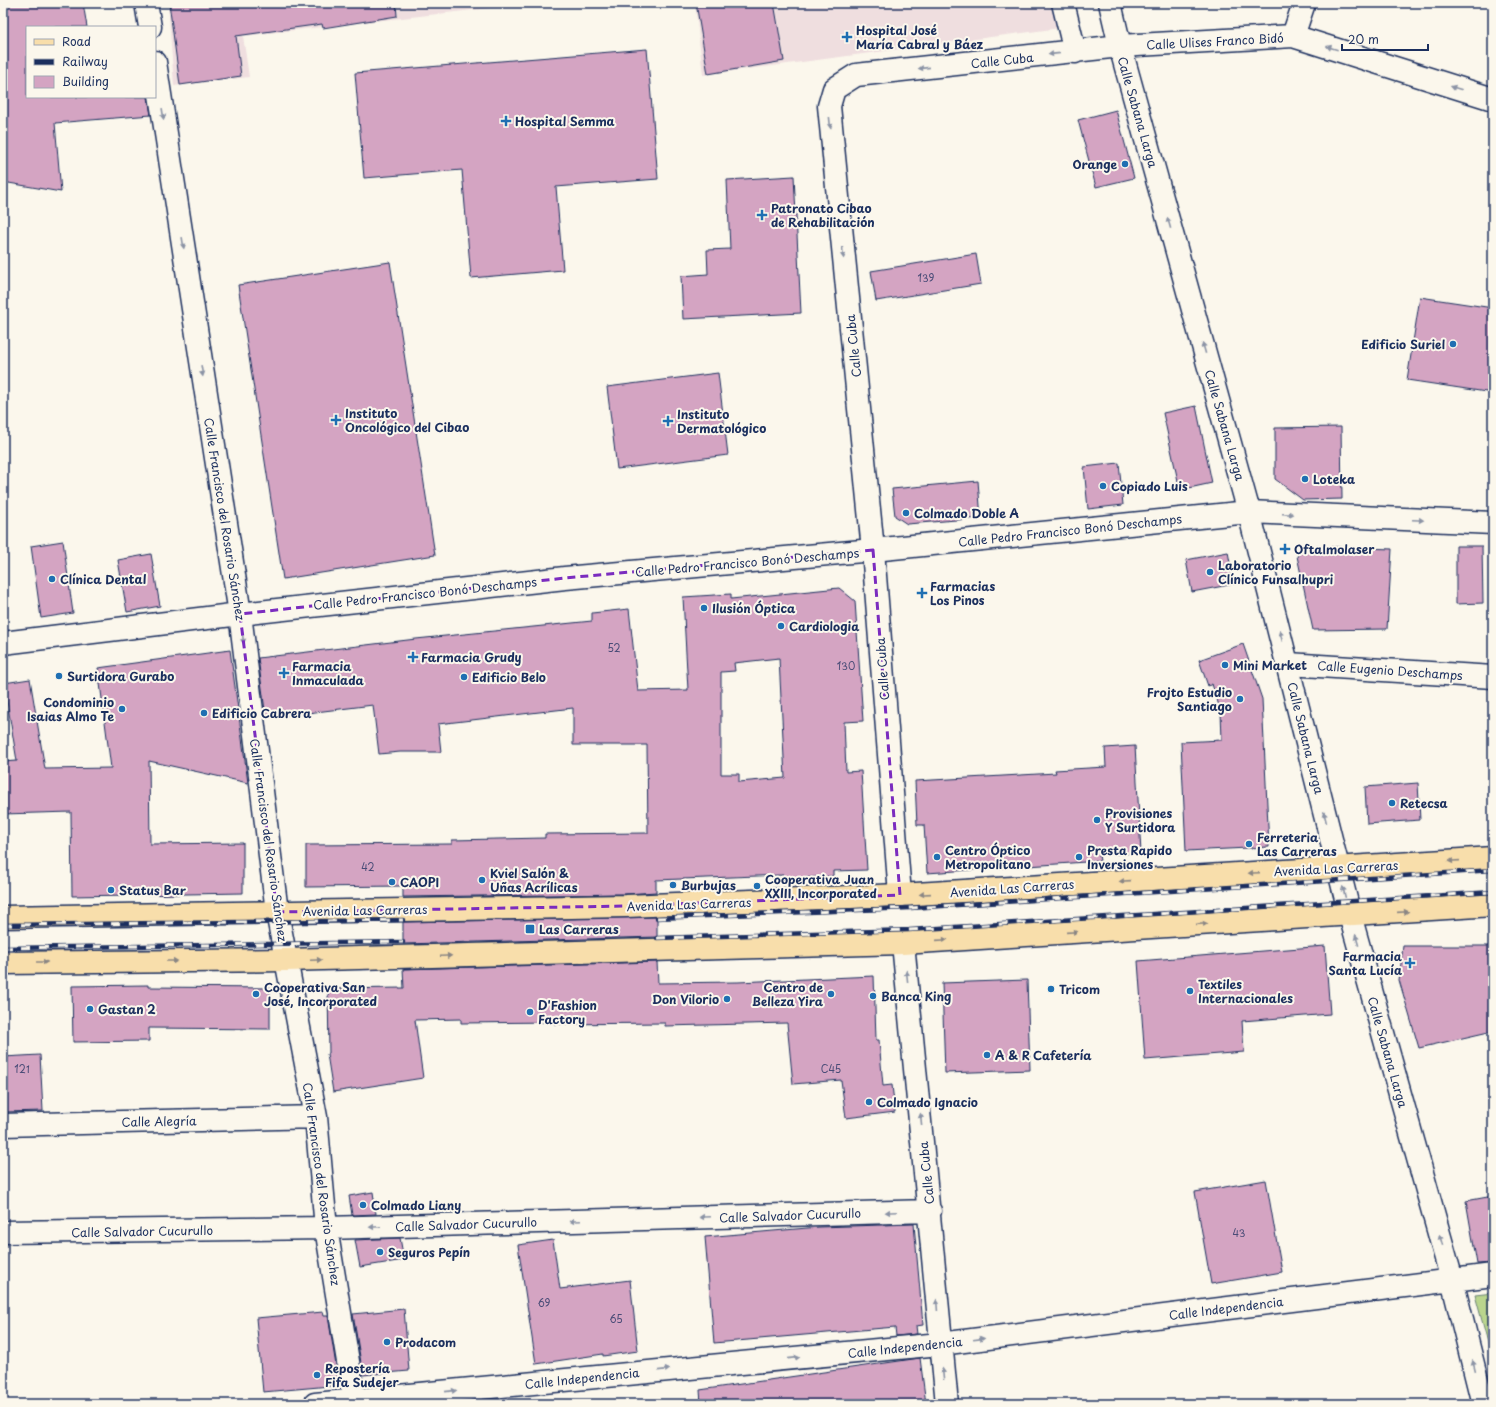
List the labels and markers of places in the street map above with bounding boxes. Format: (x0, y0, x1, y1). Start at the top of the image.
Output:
place label: Hospital José María Cabral y Báez (856, 21, 984, 53)
marker: Hospital José María Cabral y Báez (841, 31, 853, 43)
place label: Hospital Semma (515, 112, 615, 130)
marker: Hospital Semma (500, 115, 512, 127)
place label: Orange (1073, 155, 1117, 173)
marker: Orange (1120, 159, 1130, 169)
place label: Patronato Cibao de Rehabilitación (771, 199, 875, 231)
marker: Patronato Cibao de Rehabilitación (756, 209, 768, 221)
place label: Edificio Suriel (1361, 335, 1445, 353)
marker: Edificio Suriel (1448, 339, 1458, 349)
place label: Instituto Oncológico del Cibao (345, 404, 469, 436)
place label: Instituto Dermatológico (677, 405, 766, 437)
marker: Instituto Oncológico del Cibao (330, 414, 342, 426)
marker: Instituto Dermatológico (662, 415, 674, 427)
place label: Loteka (1313, 470, 1355, 488)
marker: Loteka (1300, 474, 1310, 484)
place label: Copiado Luis (1111, 477, 1188, 495)
marker: Copiado Luis (1098, 481, 1108, 491)
place label: Colmado Doble A (914, 504, 1019, 522)
marker: Colmado Doble A (901, 508, 911, 518)
place label: Oftalmolaser (1294, 540, 1375, 558)
marker: Oftalmolaser (1279, 543, 1291, 555)
place label: Laboratorio Clínico Funsalhupri (1218, 556, 1334, 588)
marker: Laboratorio Clínico Funsalhupri (1205, 567, 1215, 577)
place label: Clínica Dental (60, 570, 147, 588)
marker: Clínica Dental (47, 574, 57, 584)
place label: Farmacias Los Pinos (930, 577, 995, 609)
marker: Farmacias Los Pinos (917, 588, 927, 598)
place label: Ilusión Óptica (712, 599, 796, 617)
marker: Ilusión Óptica (699, 603, 709, 613)
place label: Cardiologia (789, 617, 860, 635)
marker: Cardiologia (776, 621, 786, 631)
place label: Farmacia Grudy (421, 648, 522, 666)
marker: Farmacia Grudy (408, 652, 418, 662)
place label: Mini Market (1233, 656, 1307, 674)
place label: Farmacia Inmaculada (292, 657, 365, 689)
marker: Mini Market (1220, 660, 1230, 670)
place label: Surtidora Gurabo (67, 667, 174, 685)
marker: Farmacia Inmaculada (279, 668, 289, 678)
place label: Edificio Belo (472, 668, 546, 686)
marker: Surtidora Gurabo (54, 671, 64, 681)
marker: Edificio Belo (459, 672, 469, 682)
place label: Frojto Estudio Santiago (1147, 683, 1232, 715)
place label: Condominio Isaias Almo Te (27, 693, 114, 725)
marker: Frojto Estudio Santiago (1235, 694, 1245, 704)
marker: Condominio Isaias Almo Te (117, 704, 127, 714)
place label: Edificio Cabrera (212, 704, 312, 722)
marker: Edificio Cabrera (199, 708, 209, 718)
place label: Retecsa (1400, 794, 1448, 812)
marker: Retecsa (1387, 798, 1397, 808)
place label: Provisiones Y Surtidora (1105, 804, 1176, 836)
marker: Provisiones Y Surtidora (1092, 815, 1102, 825)
place label: Ferreteria Las Carreras (1257, 828, 1337, 860)
marker: Ferreteria Las Carreras (1244, 839, 1254, 849)
place label: Centro Óptico Metropolitano (945, 841, 1031, 873)
place label: Presta Rapido Inversiones (1087, 841, 1172, 873)
marker: Centro Óptico Metropolitano (932, 852, 942, 862)
marker: Presta Rapido Inversiones (1074, 852, 1084, 862)
place label: Kviel Salón & Uñas Acrílicas (490, 864, 578, 896)
place label: Cooperativa Juan XXIII, Incorporated (765, 870, 877, 902)
place label: CAOPI (400, 873, 439, 891)
marker: Kviel Salón & Uñas Acrílicas (477, 875, 487, 885)
place label: Burbujas (681, 876, 736, 894)
marker: CAOPI (387, 877, 397, 887)
marker: Burbujas (668, 880, 678, 890)
place label: Status Bar (119, 881, 187, 899)
marker: Cooperativa Juan XXIII, Incorporated (752, 881, 762, 891)
marker: Status Bar (106, 885, 116, 895)
place label: Las Carreras (539, 920, 619, 938)
marker: Las Carreras (524, 923, 536, 935)
place label: Farmacia Santa Lucía (1328, 947, 1403, 979)
marker: Farmacia Santa Lucía (1405, 958, 1415, 968)
place label: Textiles Internacionales (1198, 975, 1293, 1007)
place label: Cooperativa San José, Incorporated (264, 978, 378, 1010)
place label: Centro de Belleza Yira (752, 978, 824, 1010)
place label: Tricom (1059, 980, 1100, 998)
marker: Tricom (1046, 984, 1056, 994)
marker: Textiles Internacionales (1185, 986, 1195, 996)
place label: Banca King (881, 987, 951, 1005)
marker: Cooperativa San José, Incorporated (251, 989, 261, 999)
marker: Centro de Belleza Yira (826, 989, 836, 999)
place label: Don Vilorio (652, 990, 719, 1008)
marker: Banca King (868, 991, 878, 1001)
marker: Don Vilorio (722, 994, 732, 1004)
place label: D'Fashion Factory (538, 996, 597, 1028)
place label: Gastan 2 (98, 1000, 156, 1018)
marker: Gastan 2 (85, 1004, 95, 1014)
marker: D'Fashion Factory (525, 1007, 535, 1017)
place label: A & R Cafetería (995, 1046, 1092, 1064)
marker: A & R Cafetería (982, 1050, 992, 1060)
place label: Colmado Ignacio (877, 1093, 978, 1111)
marker: Colmado Ignacio (864, 1097, 874, 1107)
place label: Colmado Liany (371, 1196, 461, 1214)
marker: Colmado Liany (358, 1200, 368, 1210)
place label: Seguros Pepín (388, 1243, 470, 1261)
marker: Seguros Pepín (375, 1247, 385, 1257)
place label: Prodacom (395, 1333, 456, 1351)
marker: Prodacom (382, 1337, 392, 1347)
place label: Repostería Fifa Sudejer (325, 1359, 400, 1391)
marker: Repostería Fifa Sudejer (312, 1370, 322, 1380)

